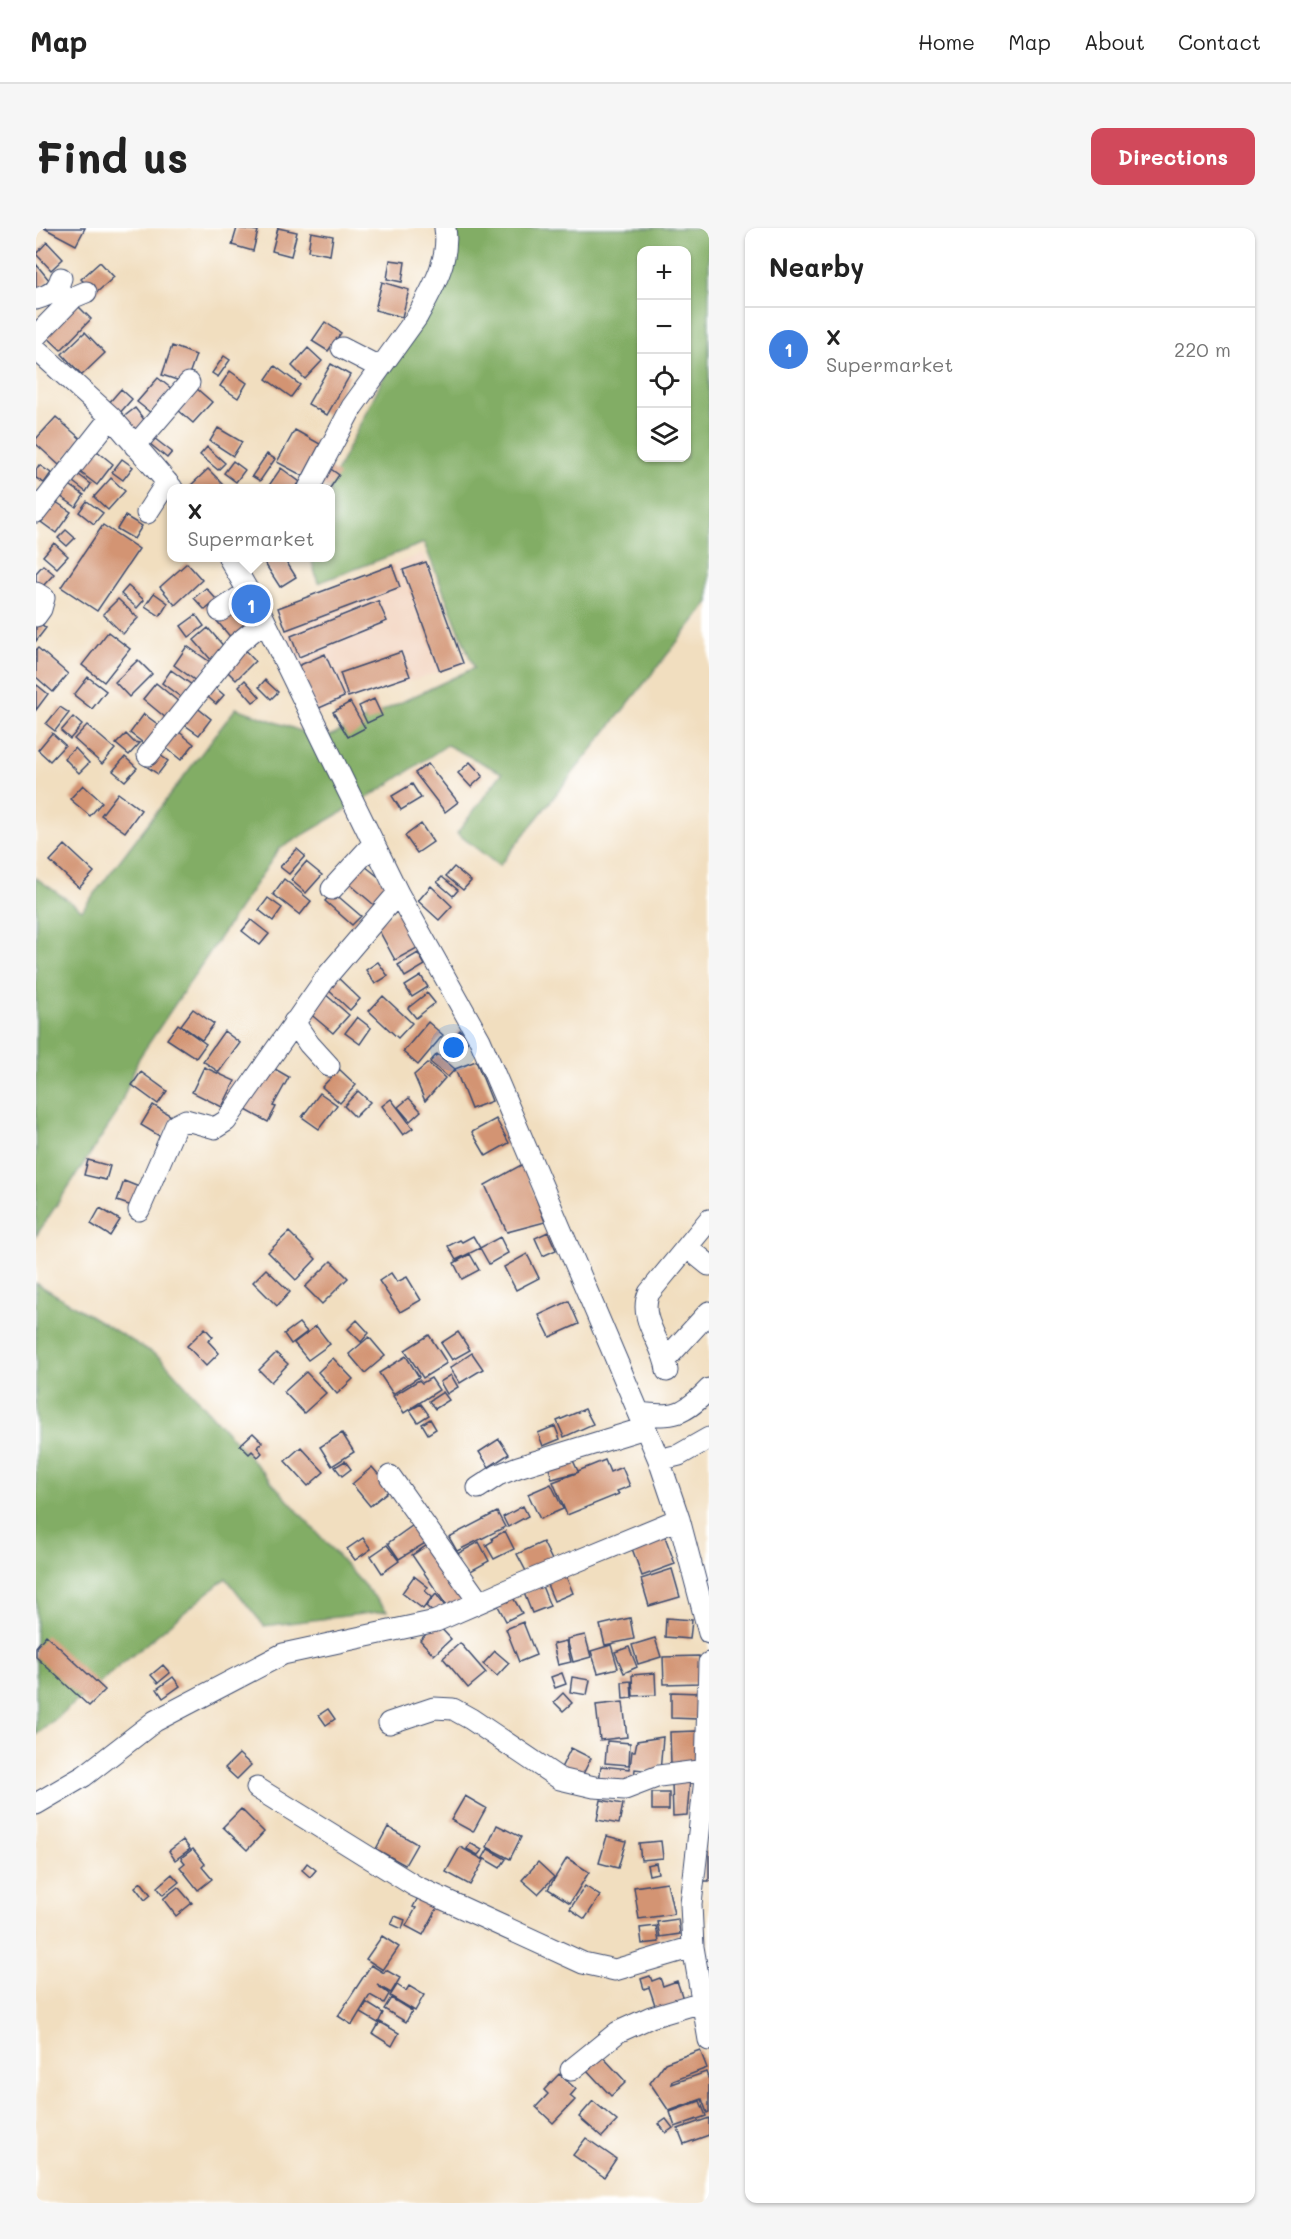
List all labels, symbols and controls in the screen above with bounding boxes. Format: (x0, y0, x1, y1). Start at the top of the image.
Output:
text: Map (30, 23, 87, 59)
text: Home (918, 28, 975, 55)
text: Map (1008, 28, 1051, 55)
text: About (1084, 28, 1145, 55)
text: Contact (1178, 28, 1261, 55)
button: Directions (1091, 128, 1255, 185)
text: Find us (36, 129, 188, 184)
map controls (637, 246, 691, 462)
button: + (637, 246, 691, 300)
text: Nearby (769, 250, 864, 284)
button: − (637, 300, 691, 354)
text: X (826, 322, 841, 351)
text: 1 (784, 336, 793, 362)
text: 220 m (1174, 336, 1231, 362)
text: Supermarket (826, 351, 953, 377)
button: locate (637, 354, 691, 408)
button: layers (637, 408, 691, 462)
popup (167, 484, 335, 562)
text: X (187, 496, 202, 525)
text: Supermarket (187, 525, 315, 551)
pin: 1 (232, 582, 270, 626)
your location (439, 1033, 468, 1062)

